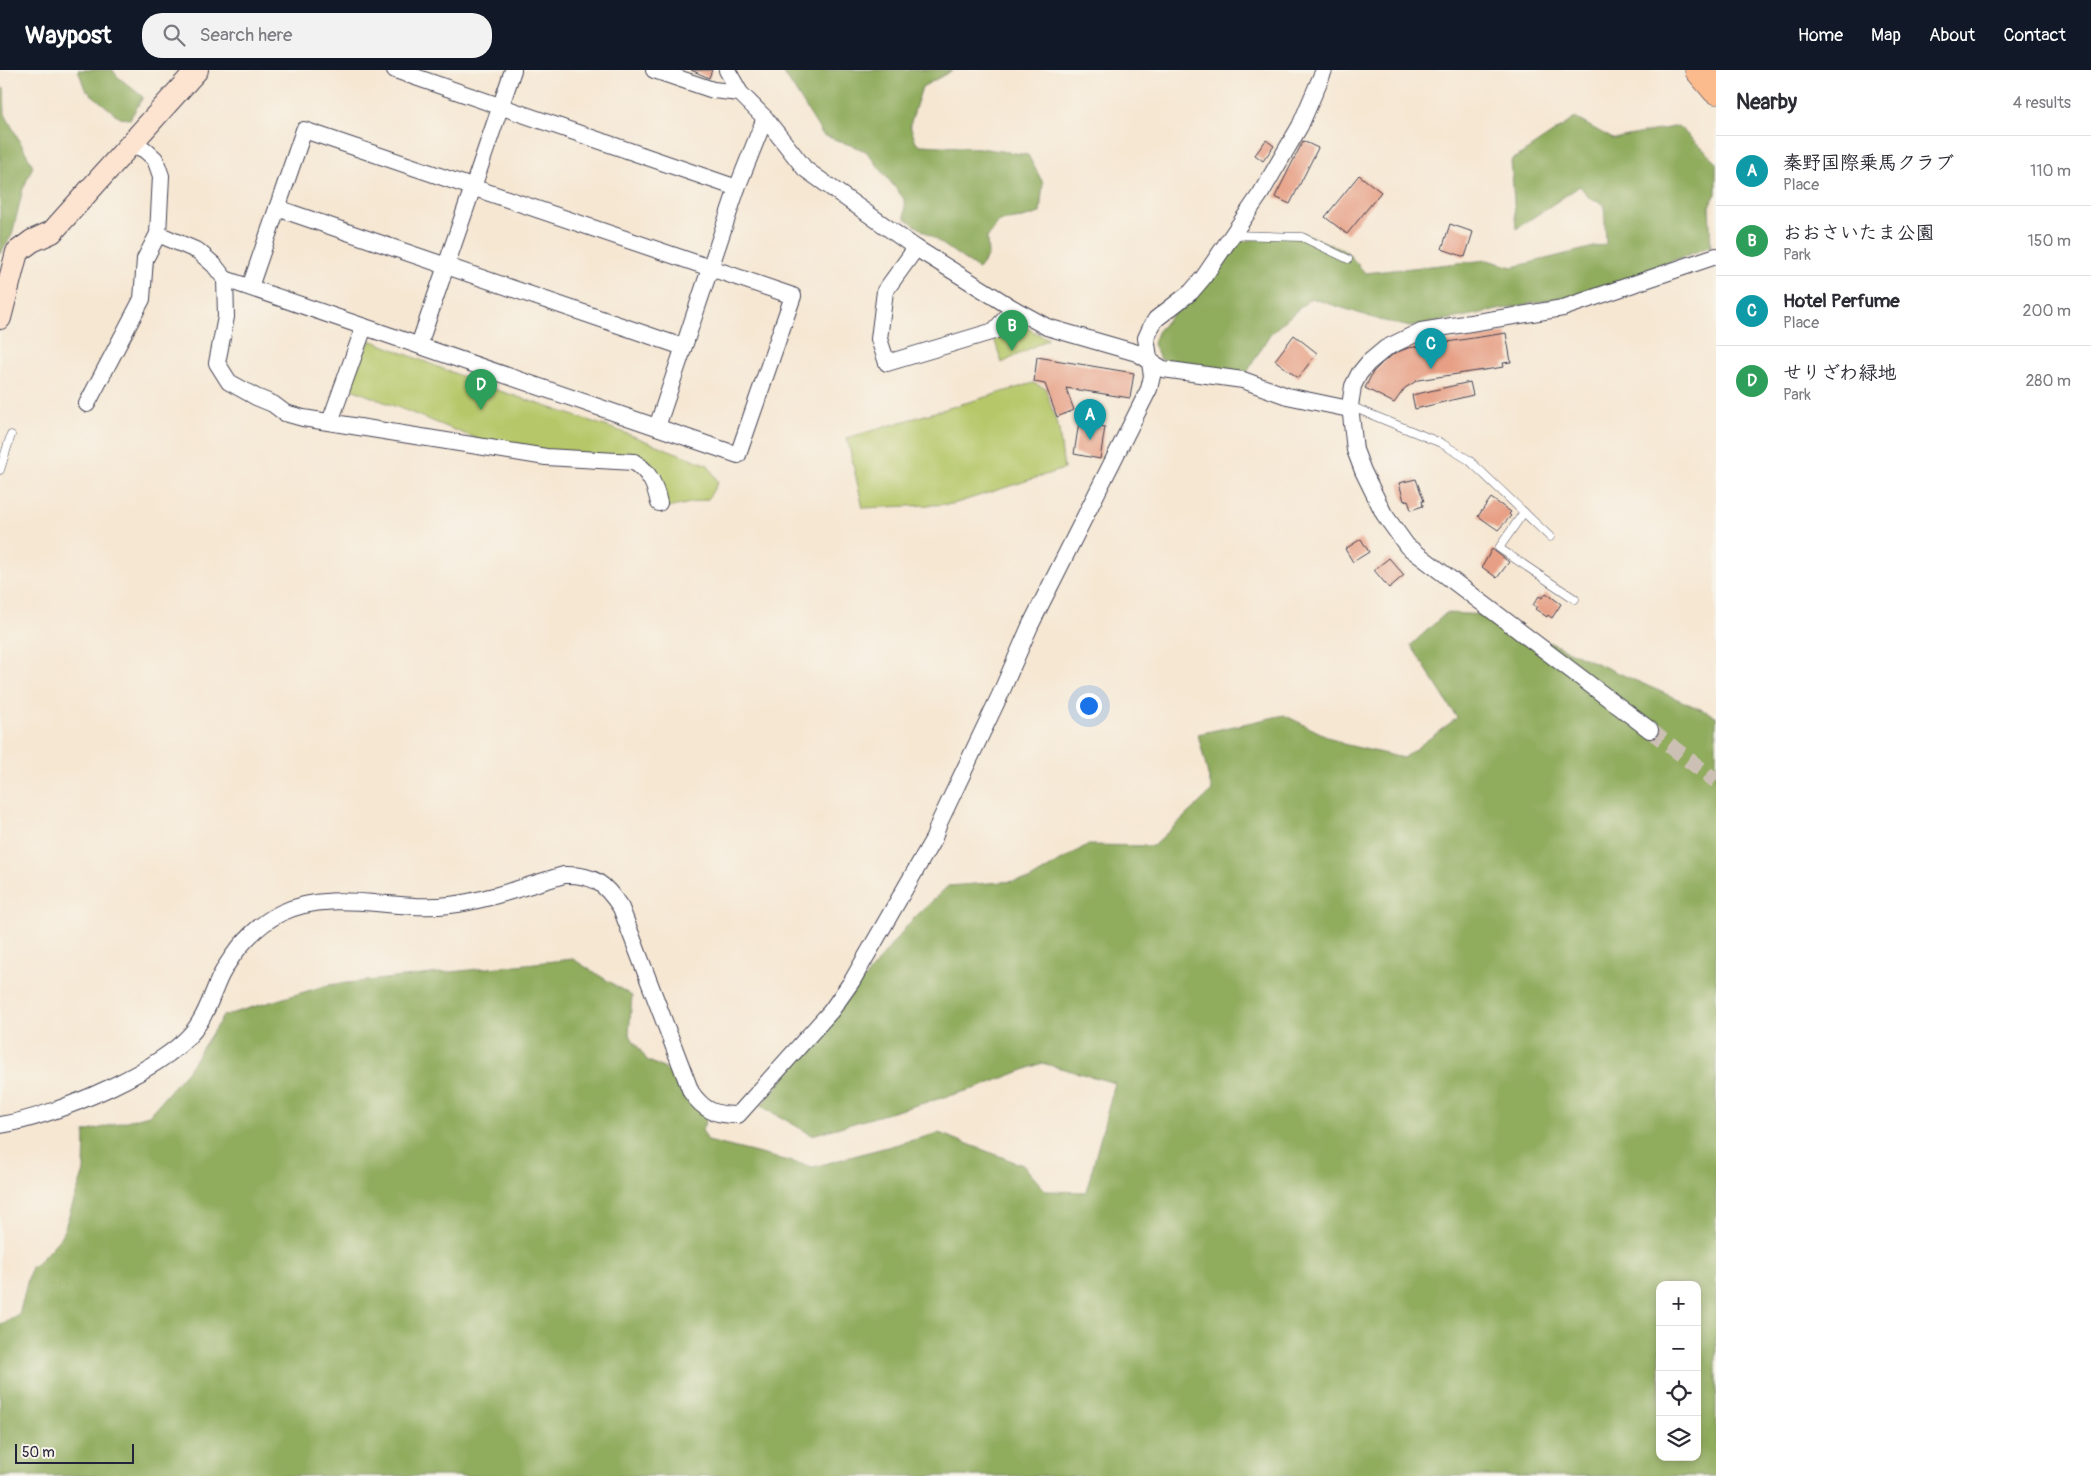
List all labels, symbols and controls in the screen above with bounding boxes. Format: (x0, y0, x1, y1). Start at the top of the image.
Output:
search box (142, 13, 492, 58)
text: Waypost (25, 21, 112, 50)
icon: search (160, 21, 188, 49)
text: Search here (200, 23, 292, 47)
text: Home (1798, 24, 1843, 47)
text: Map (1871, 24, 1901, 47)
text: About (1929, 24, 1975, 47)
text: Contact (2003, 24, 2066, 47)
text: Nearby (1736, 89, 1797, 116)
text: 4 results (2013, 93, 2071, 113)
text: 秦野国際乗馬クラブ (1783, 151, 1954, 175)
text: A (1747, 161, 1757, 181)
text: 110 m (2030, 161, 2071, 181)
text: Place (1783, 175, 1819, 195)
text: おおさいたま公園 (1783, 221, 1935, 245)
text: B (1747, 231, 1757, 251)
text: 150 m (2027, 231, 2071, 251)
text: Park (1783, 245, 1811, 265)
text: Hotel Perfume (1783, 289, 1900, 313)
text: C (1747, 301, 1757, 321)
text: 200 m (2023, 301, 2071, 321)
pin: B (996, 310, 1028, 351)
text: Place (1783, 313, 1819, 333)
pin: C (1415, 328, 1447, 369)
text: せりざわ緑地 (1783, 361, 1897, 385)
pin: D (465, 369, 497, 410)
text: D (1747, 371, 1757, 391)
text: 280 m (2025, 371, 2071, 391)
text: Park (1783, 385, 1811, 405)
pin: A (1074, 399, 1106, 440)
your location (1076, 693, 1102, 719)
map controls (1656, 1281, 1701, 1461)
button: + (1656, 1281, 1701, 1326)
button: − (1656, 1326, 1701, 1371)
button: locate (1656, 1371, 1701, 1416)
button: layers (1656, 1416, 1701, 1461)
scale bar (15, 1441, 134, 1464)
text: 50 m (22, 1444, 55, 1461)

